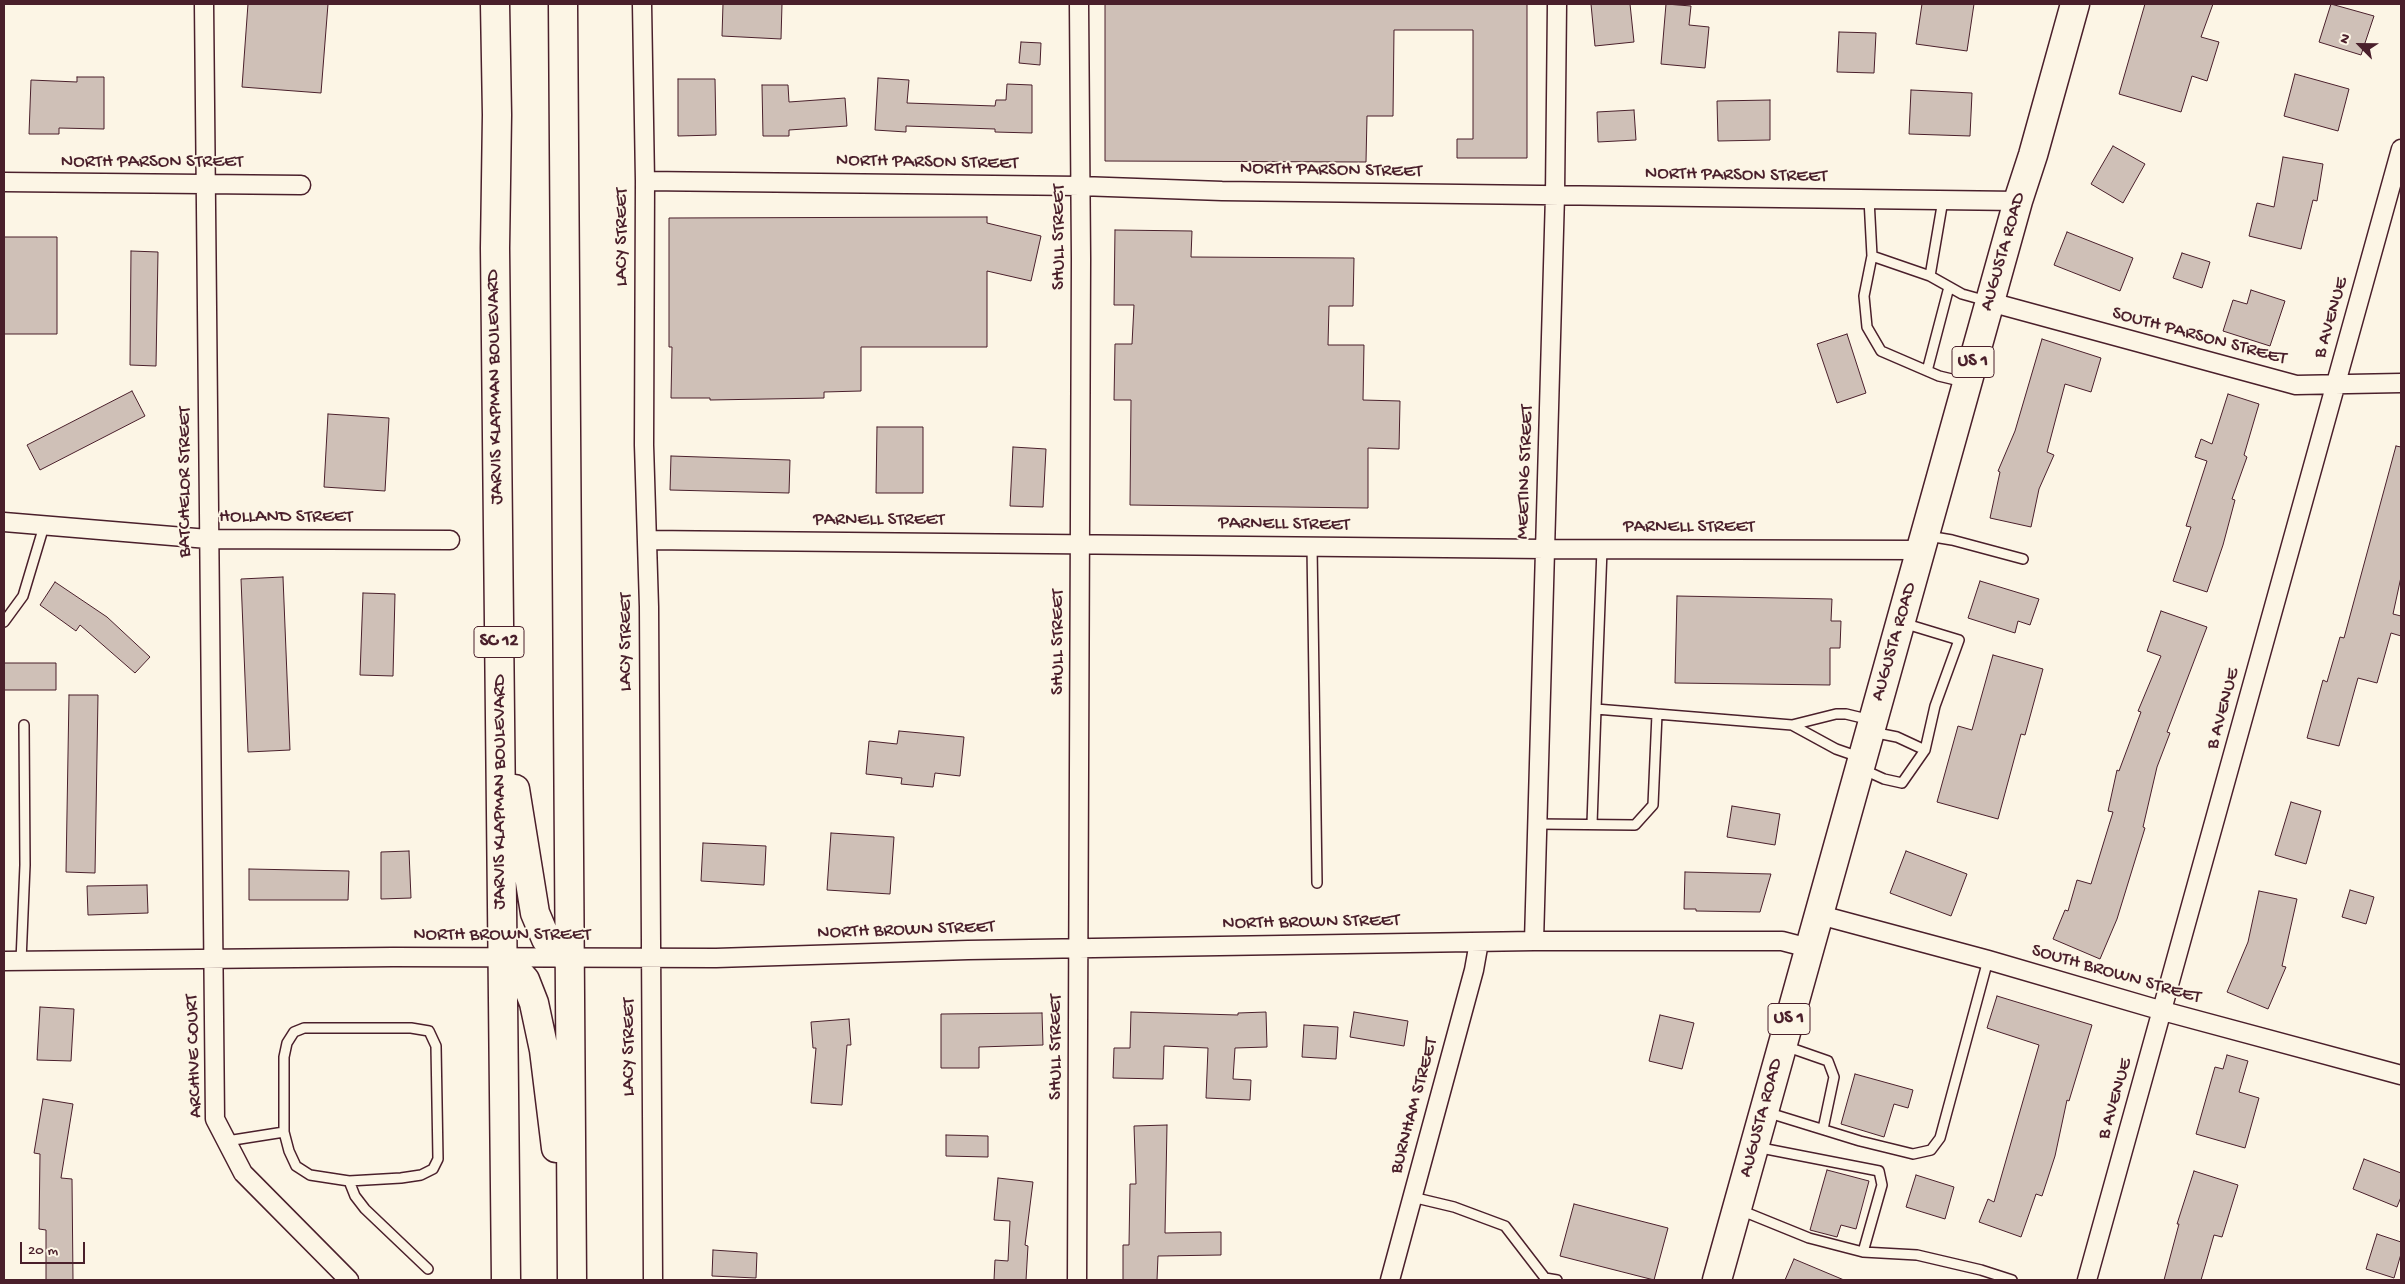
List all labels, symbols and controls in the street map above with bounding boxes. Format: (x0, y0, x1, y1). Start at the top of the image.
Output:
north arrow (2335, 20, 2385, 70)
text: N (2336, 31, 2355, 46)
street label: NORTH PARSON STREET (836, 150, 1018, 176)
street label: NORTH PARSON STREET (61, 152, 243, 174)
street label: NORTH PARSON STREET (1240, 158, 1422, 184)
street label: NORTH PARSON STREET (1645, 163, 1827, 189)
street label: SHULL STREET (1049, 184, 1071, 290)
street label: LACY STREET (612, 188, 634, 286)
street label: AUGUSTA ROAD (1976, 190, 2032, 314)
street label: JARVIS KLAPMAN BOULEVARD (483, 269, 509, 505)
street label: B AVENUE (2310, 275, 2354, 361)
street label: SOUTH PARSON STREET (2109, 303, 2289, 371)
road number: US 1 (1952, 347, 1994, 378)
street label: MEETING STREET (1512, 404, 1540, 540)
street label: BATCHELOR STREET (175, 406, 197, 558)
street label: HOLLAND STREET (219, 507, 353, 529)
street label: PARNELL STREET (813, 510, 945, 532)
street label: PARNELL STREET (1218, 512, 1350, 538)
street label: PARNELL STREET (1623, 517, 1755, 539)
street label: AUGUSTA ROAD (1867, 580, 1923, 704)
street label: SHULL STREET (1048, 589, 1070, 695)
street label: LACY STREET (616, 593, 638, 691)
road number: SC 12 (474, 626, 524, 658)
street label: B AVENUE (2202, 666, 2246, 752)
street label: JARVIS KLAPMAN BOULEVARD (490, 674, 512, 910)
street label: NORTH BROWN STREET (1222, 910, 1400, 936)
street label: NORTH BROWN STREET (817, 917, 995, 945)
street label: NORTH BROWN STREET (413, 925, 591, 947)
street label: SOUTH BROWN STREET (2029, 940, 2203, 1010)
street label: ARCHIVE COURT (181, 994, 209, 1118)
street label: SHULL STREET (1046, 994, 1068, 1100)
street label: LACY STREET (619, 998, 641, 1096)
road number: US 1 (1768, 1004, 1810, 1034)
street label: BURNHAM STREET (1386, 1036, 1444, 1176)
street label: AUGUSTA ROAD (1735, 1056, 1789, 1180)
street label: B AVENUE (2094, 1056, 2138, 1142)
scale bar (22, 1232, 88, 1264)
text: 20 m (28, 1242, 58, 1260)

